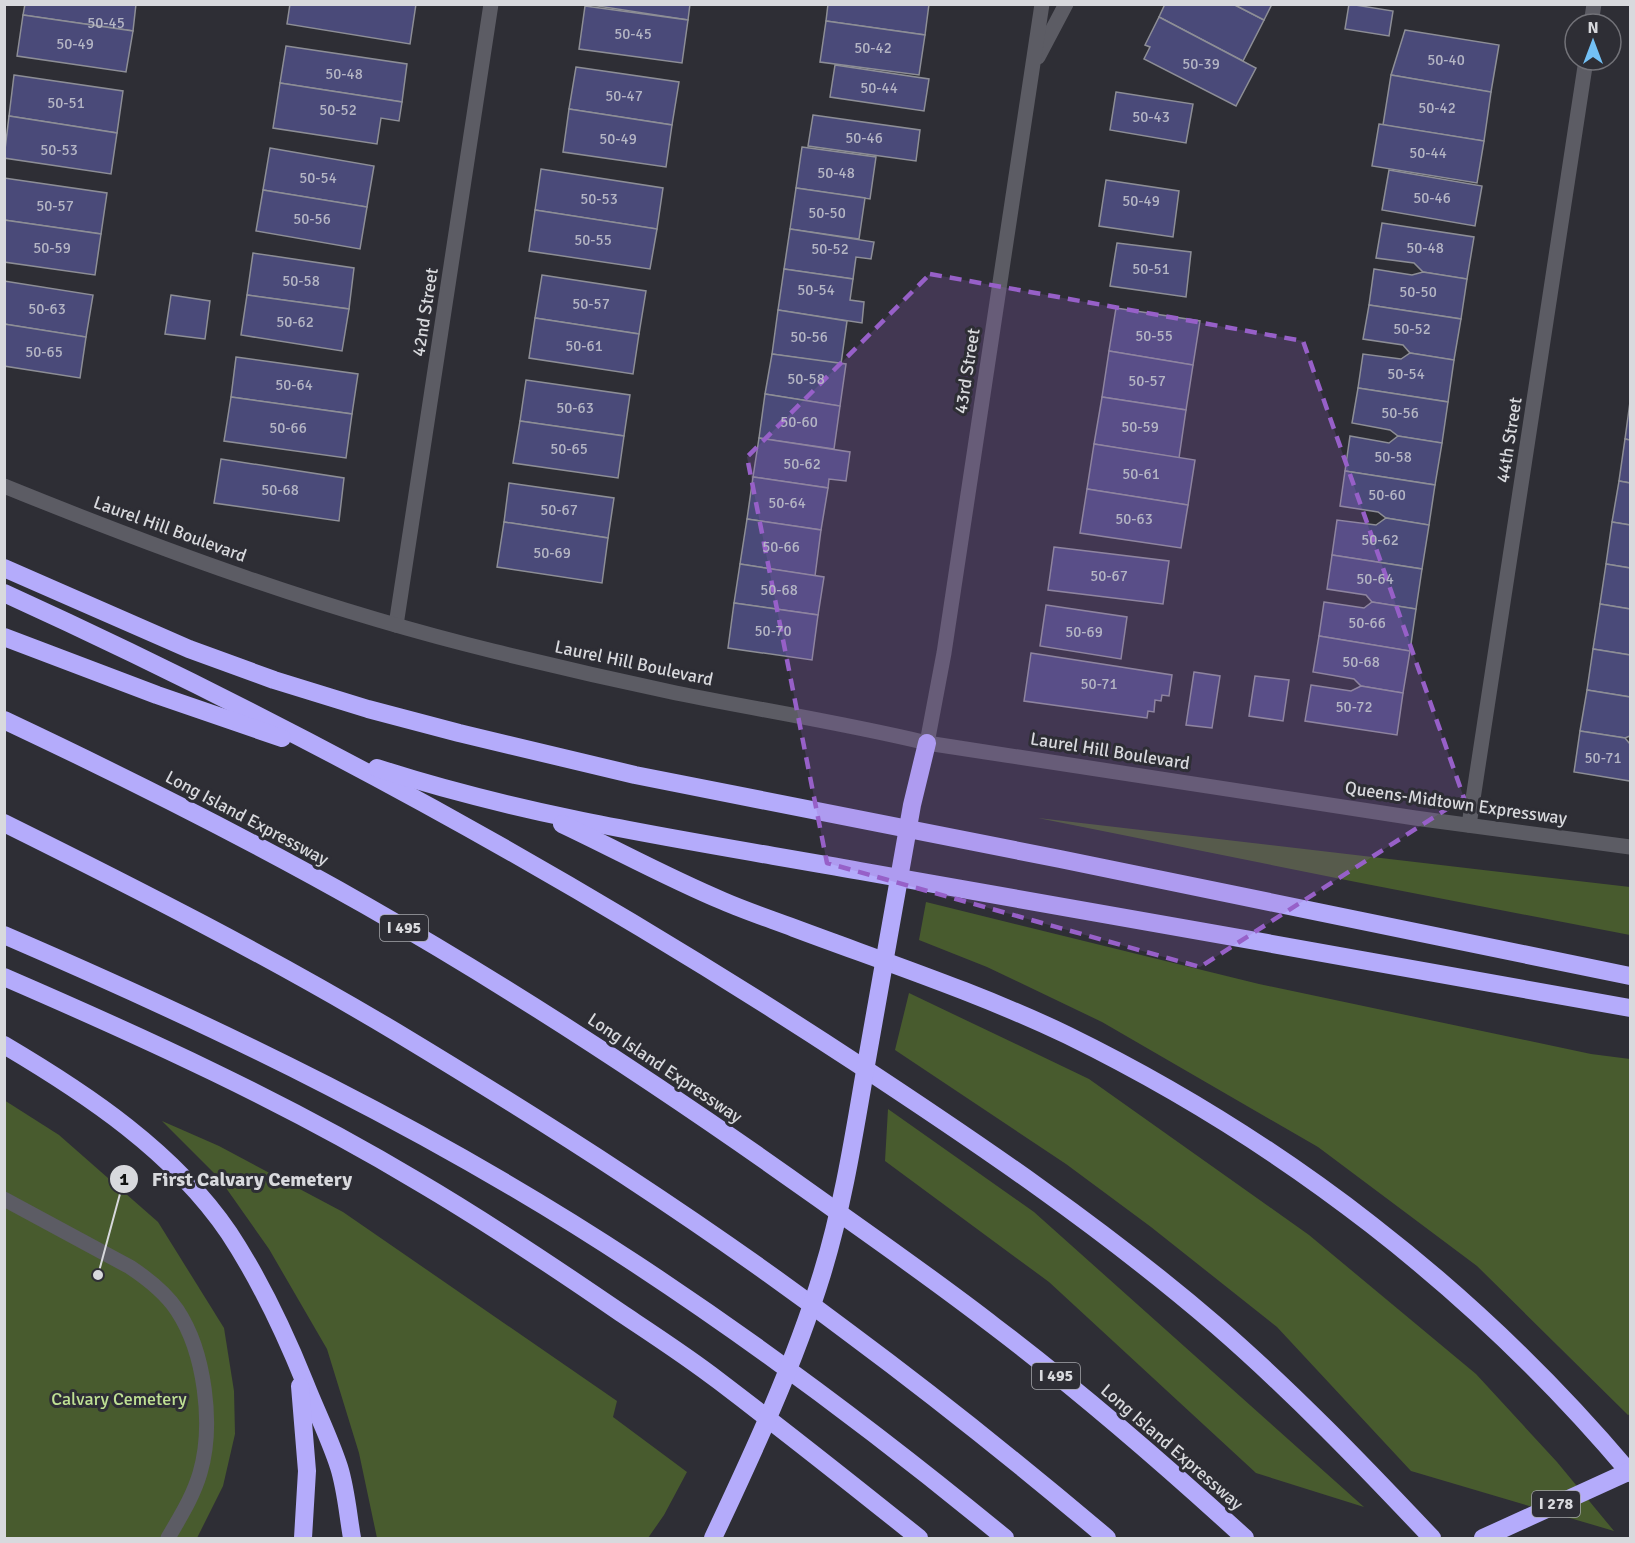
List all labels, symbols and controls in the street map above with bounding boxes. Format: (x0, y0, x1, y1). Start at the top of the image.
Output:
north arrow (1563, 12, 1623, 72)
house number: 50-45 (87, 14, 125, 32)
text: N (1587, 18, 1599, 38)
house number: 50-45 (614, 25, 652, 43)
house number: 50-49 (56, 35, 94, 53)
house number: 50-42 (854, 39, 892, 57)
house number: 50-40 (1427, 51, 1465, 69)
house number: 50-39 (1182, 55, 1220, 73)
house number: 50-48 (325, 65, 363, 83)
house number: 50-44 (860, 79, 898, 97)
house number: 50-47 (605, 87, 643, 105)
house number: 50-51 (47, 94, 85, 112)
house number: 50-42 (1418, 99, 1456, 117)
house number: 50-52 (319, 101, 357, 119)
house number: 50-43 (1132, 108, 1170, 126)
house number: 50-46 (845, 129, 883, 147)
house number: 50-49 (599, 130, 637, 148)
house number: 50-53 (40, 141, 78, 159)
house number: 50-44 (1409, 144, 1447, 162)
house number: 50-48 (817, 164, 855, 182)
house number: 50-54 (299, 169, 337, 187)
house number: 50-46 (1413, 189, 1451, 207)
house number: 50-53 (580, 190, 618, 208)
house number: 50-49 (1122, 192, 1160, 210)
house number: 50-57 (36, 197, 74, 215)
house number: 50-50 (808, 204, 846, 222)
house number: 50-56 (293, 210, 331, 228)
house number: 50-55 (574, 231, 612, 249)
house number: 50-59 (33, 239, 71, 257)
house number: 50-48 (1406, 239, 1444, 257)
house number: 50-52 (811, 240, 849, 258)
house number: 50-51 (1132, 260, 1170, 278)
street label: 42nd Street (407, 266, 443, 358)
house number: 50-58 (282, 272, 320, 290)
house number: 50-54 (797, 281, 835, 299)
house number: 50-50 (1399, 283, 1437, 301)
house number: 50-57 (572, 295, 610, 313)
house number: 50-63 (28, 300, 66, 318)
house number: 50-62 (276, 313, 314, 331)
house number: 50-52 (1393, 320, 1431, 338)
street label: 43rd Street (949, 327, 985, 415)
house number: 50-55 (1135, 327, 1173, 345)
house number: 50-56 (790, 328, 828, 346)
house number: 50-61 (565, 337, 603, 355)
house number: 50-65 (25, 343, 63, 361)
house number: 50-54 (1387, 365, 1425, 383)
house number: 50-58 (787, 370, 825, 388)
house number: 50-57 (1128, 372, 1166, 390)
house number: 50-64 (275, 376, 313, 394)
street label: 44th Street (1491, 396, 1527, 484)
house number: 50-63 (556, 399, 594, 417)
house number: 50-56 (1381, 404, 1419, 422)
house number: 50-60 (780, 413, 818, 431)
house number: 50-59 (1121, 418, 1159, 436)
house number: 50-66 (269, 419, 307, 437)
house number: 50-65 (550, 440, 588, 458)
house number: 50-58 (1374, 448, 1412, 466)
house number: 50-62 (783, 455, 821, 473)
house number: 50-61 (1122, 465, 1160, 483)
house number: 50-68 (261, 481, 299, 499)
house number: 50-60 (1368, 486, 1406, 504)
street label: Laurel Hill Boulevard (90, 491, 250, 567)
house number: 50-64 (768, 494, 806, 512)
house number: 50-67 (540, 501, 578, 519)
house number: 50-63 (1115, 510, 1153, 528)
house number: 50-62 (1361, 531, 1399, 549)
house number: 50-66 (762, 538, 800, 556)
house number: 50-69 (533, 544, 571, 562)
house number: 50-67 (1090, 567, 1128, 585)
house number: 50-64 (1356, 570, 1394, 588)
house number: 50-68 (760, 581, 798, 599)
house number: 50-66 (1348, 614, 1386, 632)
house number: 50-70 (754, 622, 792, 640)
house number: 50-69 (1065, 623, 1103, 641)
street label: Laurel Hill Boulevard (553, 635, 715, 691)
house number: 50-68 (1342, 653, 1380, 671)
house number: 50-71 (1080, 675, 1118, 693)
house number: 50-72 (1335, 698, 1373, 716)
street label: Laurel Hill Boulevard (1029, 728, 1191, 774)
house number: 50-71 (1584, 749, 1622, 767)
street label: Long Island Expressway (162, 766, 333, 871)
street label: Queens-Midtown Expressway (1344, 777, 1569, 830)
road number: I 495 (380, 915, 428, 941)
street label: Long Island Expressway (584, 1008, 747, 1128)
callout: First Calvary Cemetery (109, 1160, 364, 1198)
text: First Calvary Cemetery (152, 1167, 352, 1192)
text: 1 (119, 1168, 129, 1190)
road number: I 495 (1032, 1363, 1080, 1389)
street label: Long Island Expressway (1096, 1379, 1248, 1515)
park label: Calvary Cemetery (51, 1388, 187, 1410)
road number: I 278 (1532, 1491, 1580, 1517)

